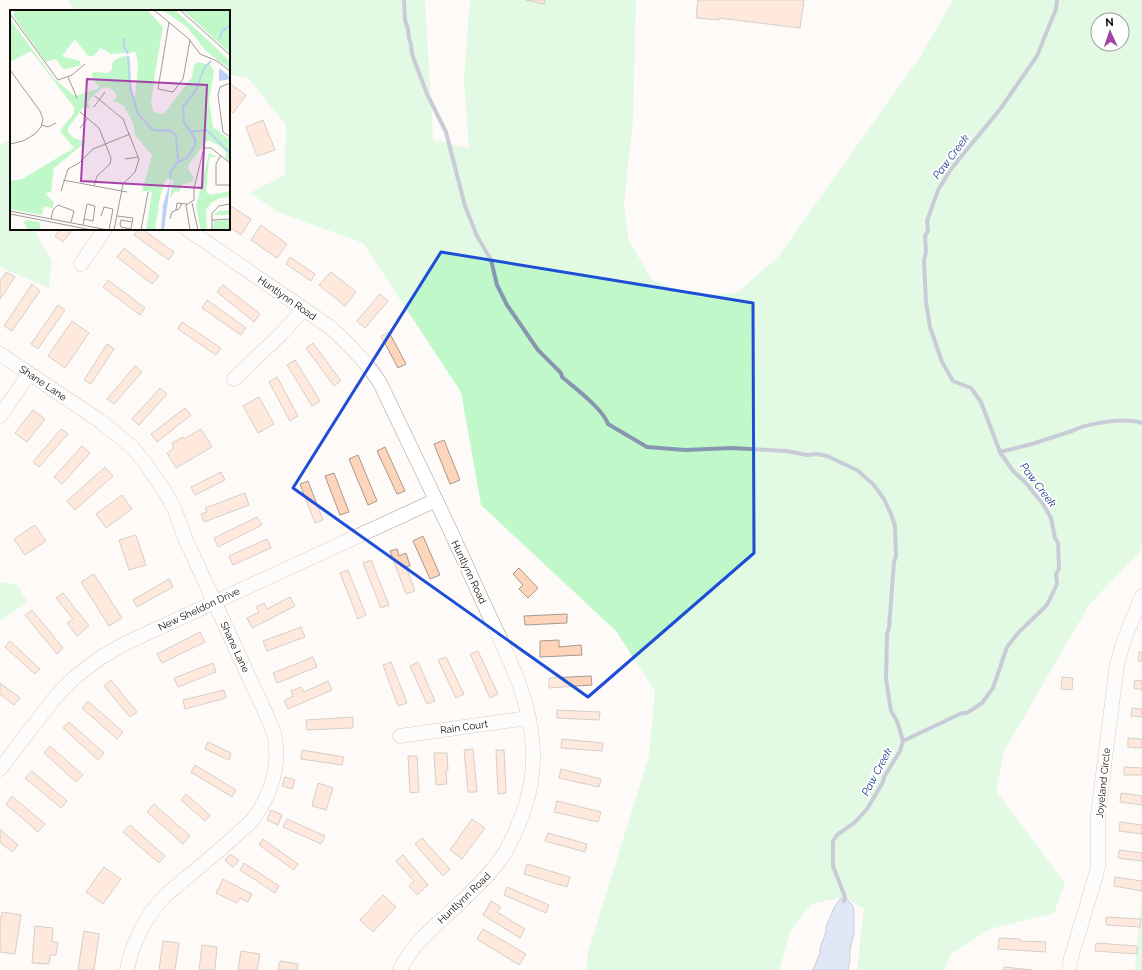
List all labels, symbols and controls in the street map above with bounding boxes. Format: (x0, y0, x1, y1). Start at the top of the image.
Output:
inset map (10, 10, 230, 230)
north arrow (1090, 12, 1130, 52)
text: N (1105, 16, 1114, 29)
water label: Paw Creek (930, 132, 972, 182)
street label: Huntlynn Road (256, 274, 318, 322)
street label: Shane Lane (17, 363, 69, 403)
water label: Paw Creek (1017, 460, 1059, 510)
street label: Huntlynn Road (450, 539, 488, 605)
street label: New Sheldon Drive (156, 585, 242, 633)
street label: Shane Lane (218, 620, 252, 674)
street label: Rain Court (439, 718, 489, 736)
water label: Paw Creek (859, 746, 895, 798)
street label: Joyeland Circle (1094, 747, 1112, 819)
street label: Huntlynn Road (435, 870, 493, 926)

